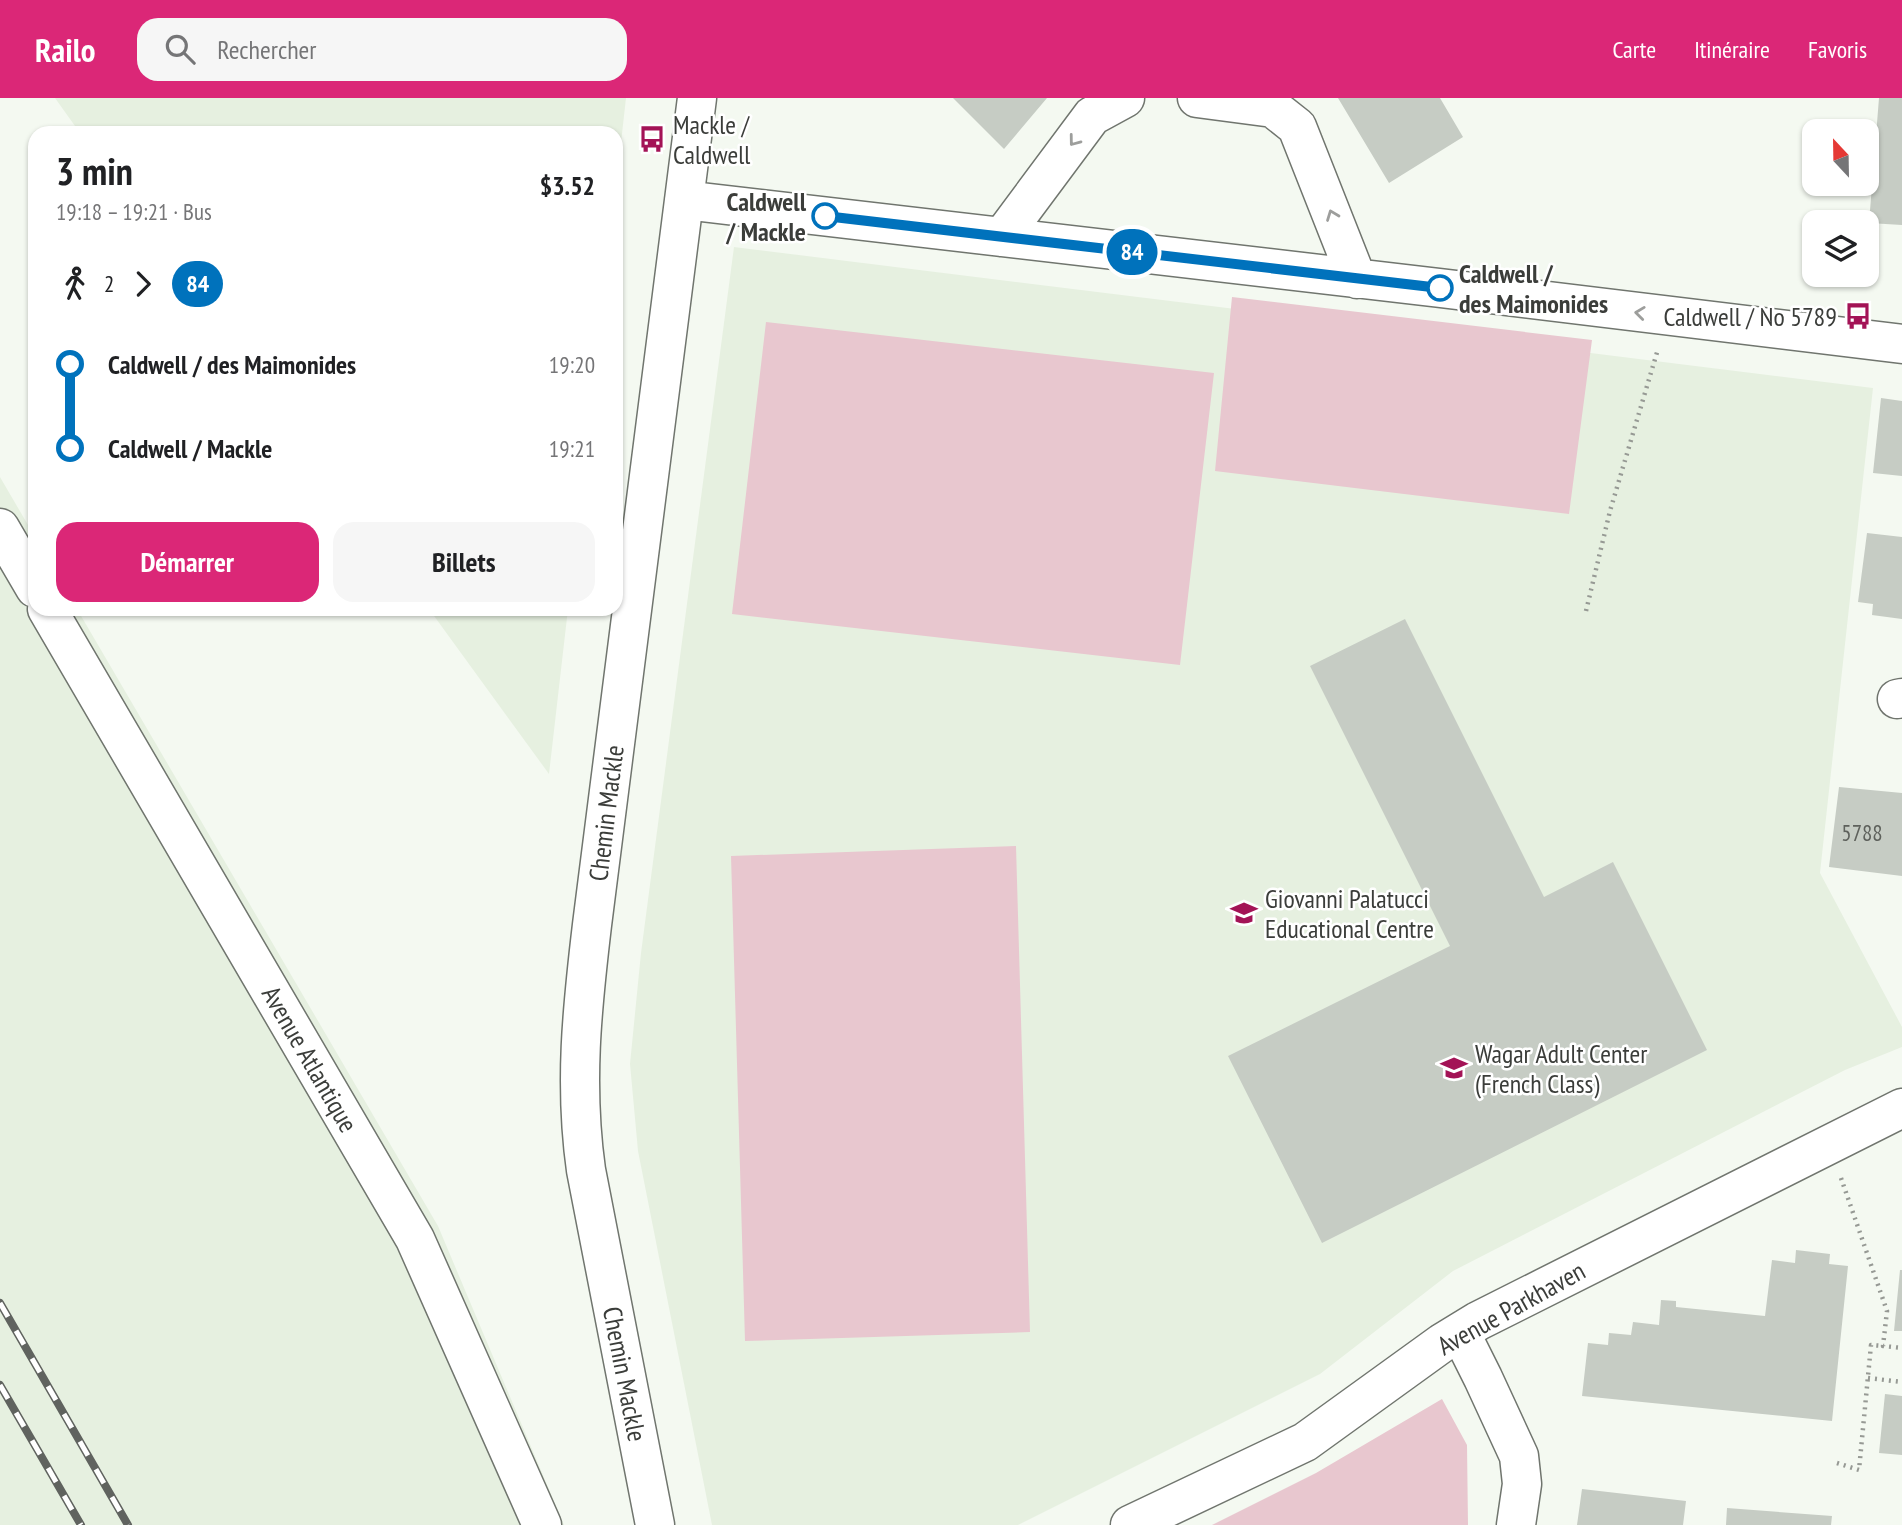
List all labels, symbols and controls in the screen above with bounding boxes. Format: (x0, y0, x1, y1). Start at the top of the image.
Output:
search box (137, 18, 627, 81)
text: Railo (35, 28, 95, 71)
icon: search (161, 30, 199, 68)
text: Rechercher (217, 33, 316, 66)
text: Carte (1612, 34, 1656, 65)
text: Itinéraire (1694, 34, 1770, 65)
text: Favoris (1808, 34, 1867, 65)
place label: Mackle / Caldwell (673, 108, 751, 171)
north arrow (1802, 119, 1880, 196)
map controls (1802, 119, 1879, 287)
bus stop icon: Mackle / Caldwell (637, 124, 667, 154)
one-way arrow (1069, 133, 1082, 146)
text: 3 min (56, 146, 133, 195)
text: $3.52 (540, 169, 595, 202)
place label: Caldwell / Mackle (725, 185, 807, 248)
text: 19:18 – 19:21 · Bus (56, 197, 212, 226)
marker: Caldwell / Mackle (812, 203, 838, 229)
one-way arrow (1326, 210, 1340, 222)
button: layers (1802, 210, 1879, 287)
line badge: 84 (1100, 229, 1164, 275)
text: 84 (1121, 236, 1143, 267)
place label: Caldwell / des Maimonides (1459, 257, 1608, 320)
icon: walk (56, 265, 94, 303)
icon: forward (124, 265, 162, 303)
text: 84 (186, 268, 209, 299)
text: 2 (104, 269, 114, 298)
marker: Caldwell / des Maimonides (1427, 275, 1453, 301)
place label: Caldwell / No 5789 (1664, 300, 1837, 333)
bus stop icon: Caldwell / No 5789 (1843, 301, 1873, 331)
one-way arrow (1634, 305, 1645, 320)
text: Caldwell / des Maimonides (108, 348, 356, 381)
text: 19:20 (549, 350, 595, 379)
text: Caldwell / Mackle (108, 432, 272, 465)
text: 19:21 (549, 434, 595, 463)
button: Démarrer (56, 522, 319, 602)
button: Billets (333, 522, 595, 602)
street label: Chemin Mackle (581, 743, 631, 883)
house number: 5788 (1841, 818, 1883, 847)
place label: Giovanni Palatucci Educational Centre (1265, 882, 1434, 945)
school or university icon: Giovanni Palatucci Educational Centre (1229, 898, 1259, 928)
street label: Avenue Atlantique (255, 980, 365, 1138)
place label: Wagar Adult Center (French Class) (1475, 1037, 1647, 1100)
school or university icon: Wagar Adult Center (French Class) (1439, 1053, 1469, 1083)
street label: Avenue Parkhaven (1431, 1254, 1591, 1362)
street label: Chemin Mackle (596, 1304, 654, 1444)

